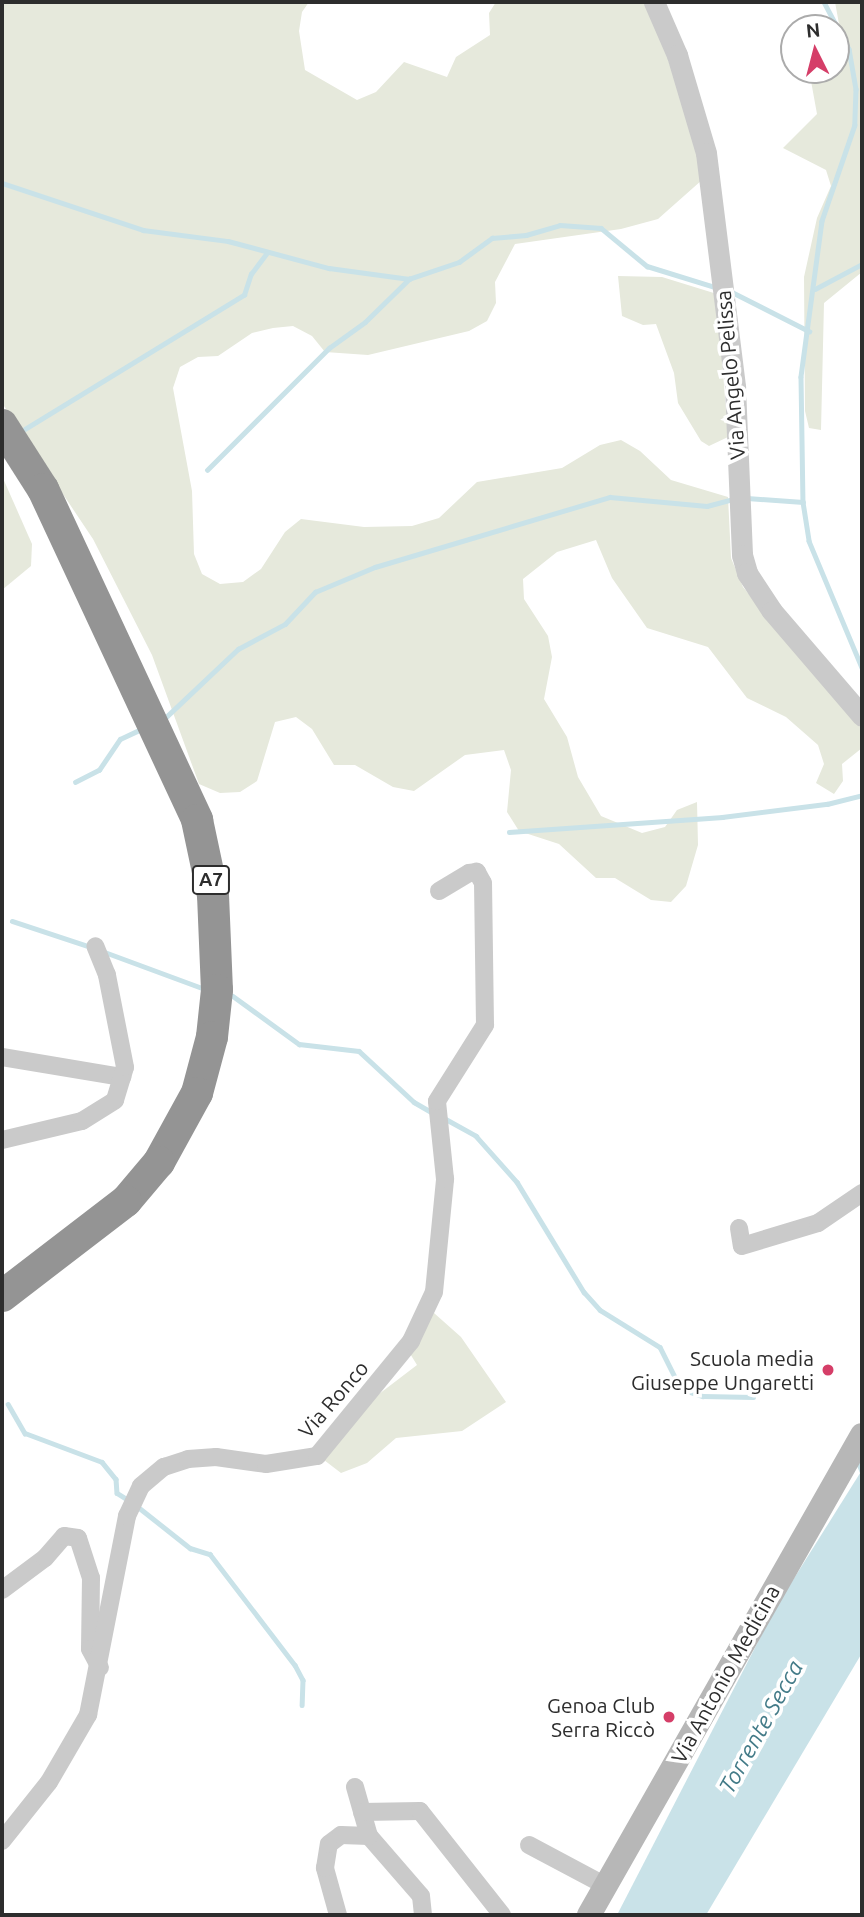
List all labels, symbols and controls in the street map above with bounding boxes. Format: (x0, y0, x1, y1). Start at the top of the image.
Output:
north arrow (780, 14, 850, 84)
text: N (805, 18, 821, 42)
street label: Via Angelo Pelissa (710, 289, 750, 461)
road number: A7 (192, 864, 230, 895)
place label: Scuola media Giuseppe Ungaretti (631, 1345, 814, 1395)
street label: Via Ronco (293, 1355, 373, 1443)
marker: Scuola media Giuseppe Ungaretti (820, 1362, 836, 1378)
street label: Via Antonio Medicina (666, 1580, 784, 1768)
water label: Torrente Secca (713, 1656, 809, 1798)
place label: Genoa Club Serra Riccò (547, 1692, 655, 1742)
marker: Genoa Club Serra Riccò (661, 1709, 677, 1725)

